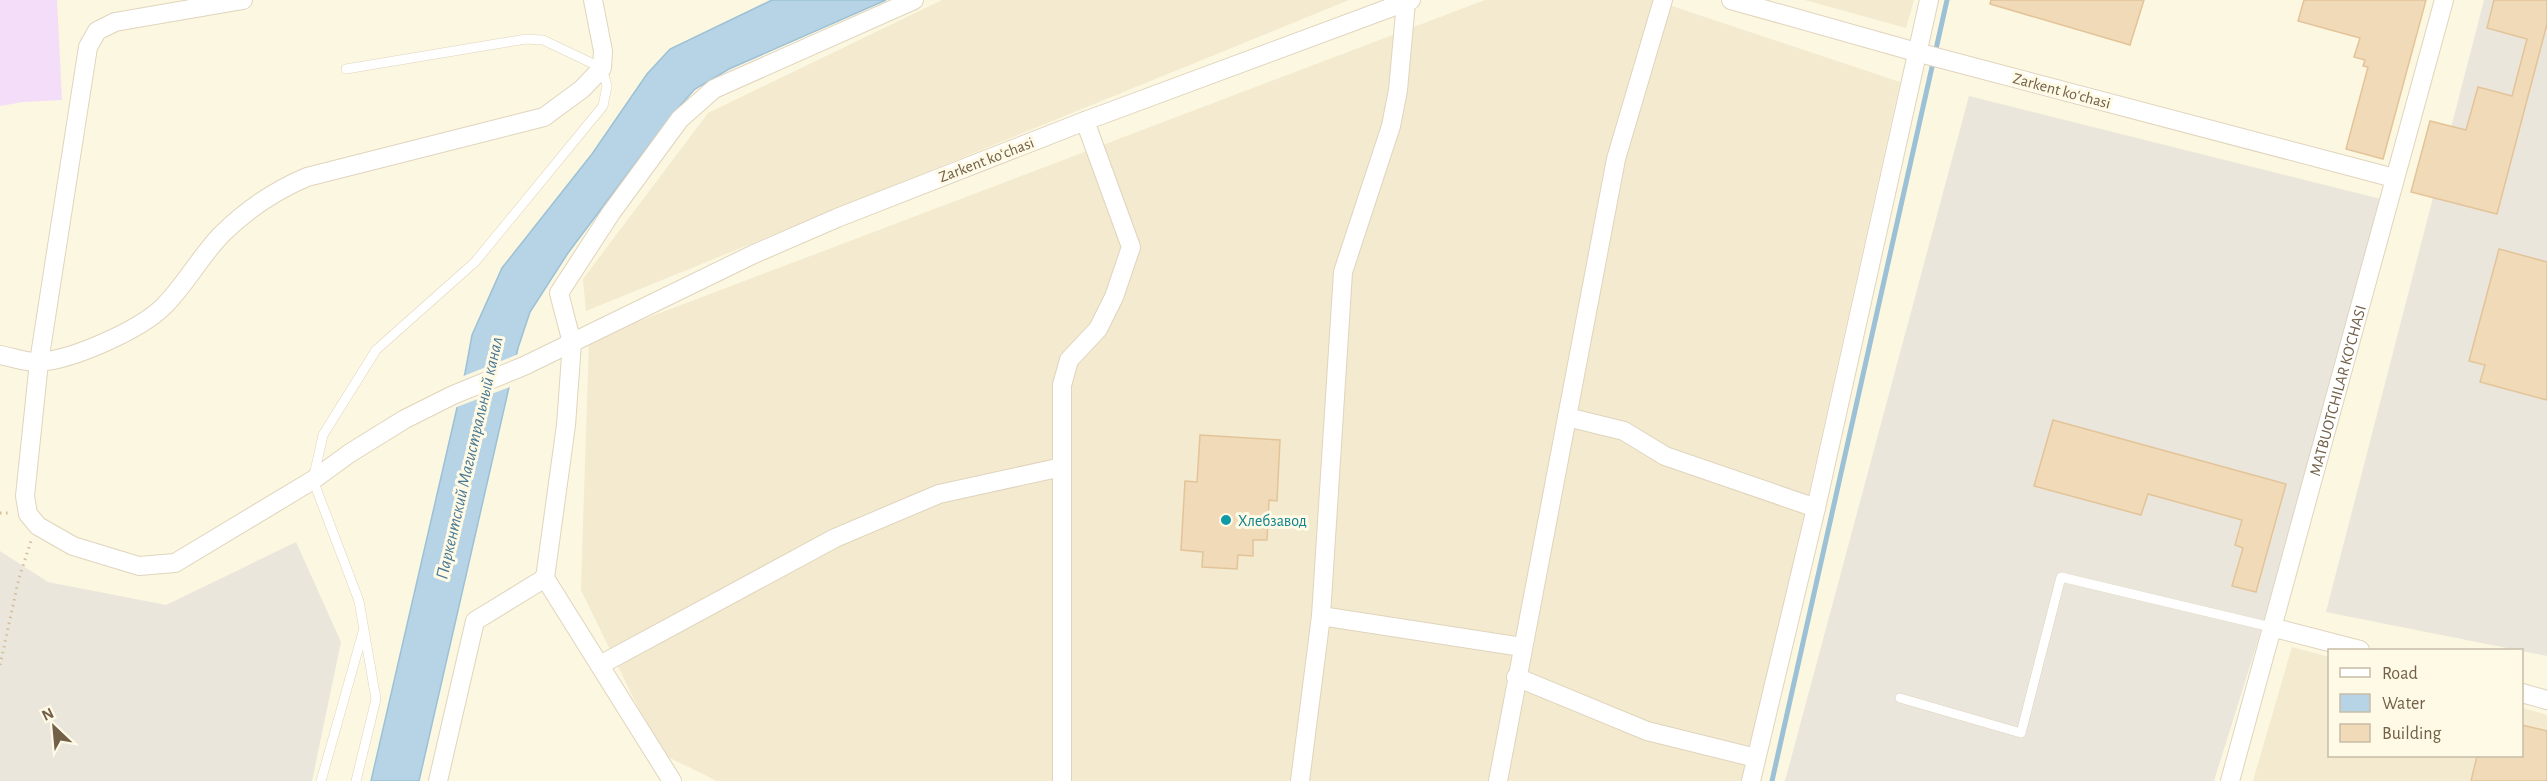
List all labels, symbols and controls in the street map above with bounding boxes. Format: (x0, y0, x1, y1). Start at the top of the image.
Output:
street label: Zarkent koʻchasi (2011, 70, 2112, 112)
street label: Zarkent koʻchasi (937, 134, 1036, 185)
street label: MATBUOTCHILAR KO'CHASI (2307, 304, 2369, 478)
water label: Паркентский Магистральный канал (433, 335, 507, 581)
marker: Хлебзавод (1219, 513, 1233, 527)
place label: Хлебзавод (1238, 513, 1307, 529)
legend (2328, 649, 2523, 757)
text: Road (2382, 665, 2418, 683)
text: Water (2382, 695, 2425, 713)
north arrow (24, 697, 84, 757)
text: N (39, 705, 56, 724)
text: Building (2382, 725, 2442, 743)

